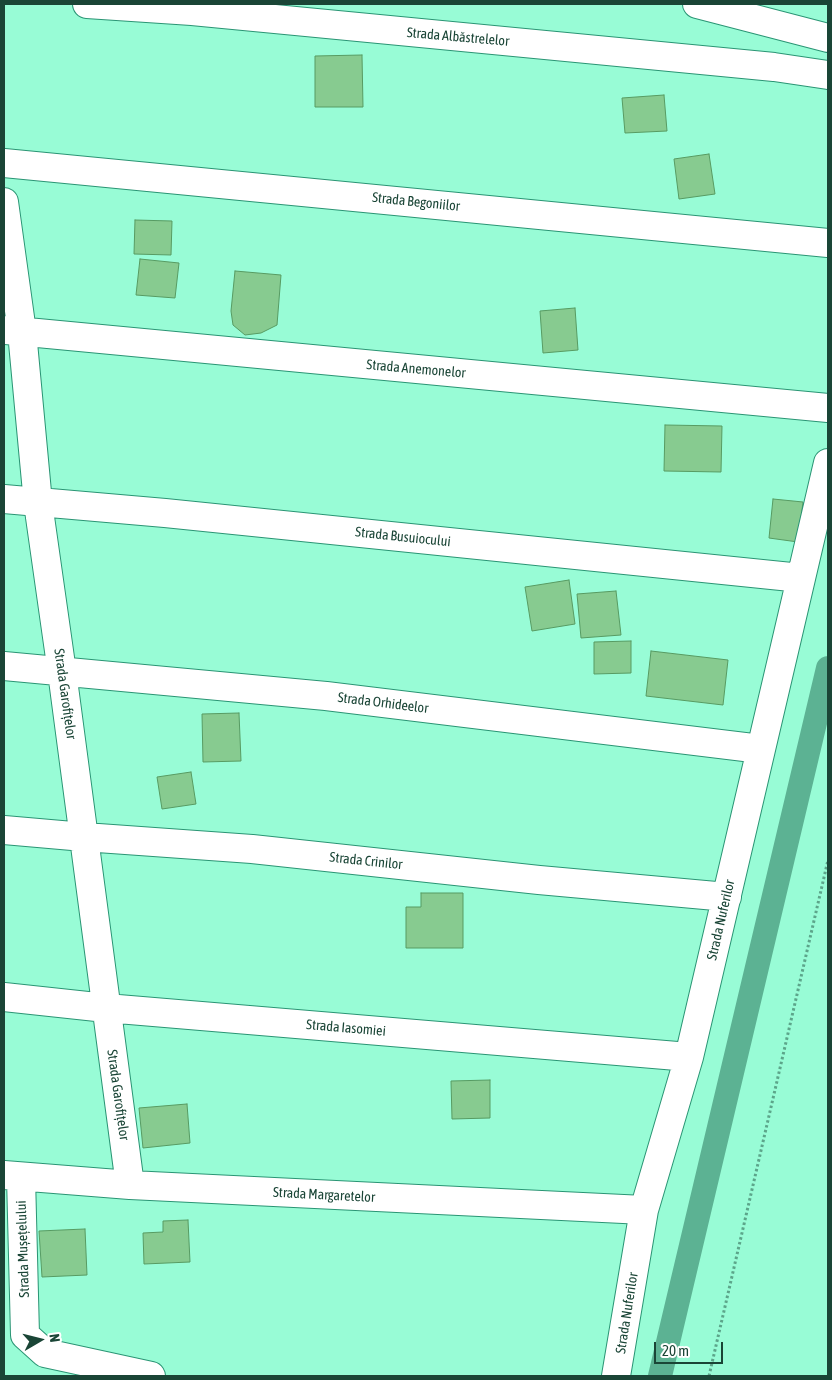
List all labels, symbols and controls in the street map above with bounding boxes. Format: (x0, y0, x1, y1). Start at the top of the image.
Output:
street label: Strada Albăstrelelor (406, 24, 510, 50)
street label: Strada Begoniilor (371, 189, 461, 215)
street label: Strada Anemonelor (366, 356, 466, 382)
street label: Strada Busuiocului (354, 524, 452, 550)
street label: Strada Garofițelor (50, 647, 80, 741)
street label: Strada Orhideelor (337, 689, 429, 717)
street label: Strada Crinilor (329, 849, 403, 873)
street label: Strada Nuferilor (704, 878, 738, 962)
street label: Strada Iasomiei (306, 1016, 386, 1040)
street label: Strada Garofițelor (103, 1048, 133, 1142)
street label: Strada Margaretelor (273, 1184, 375, 1206)
street label: Strada Mușețelului (13, 1200, 33, 1298)
street label: Strada Nuferilor (612, 1271, 642, 1355)
north arrow (15, 1315, 65, 1365)
scale bar (657, 1332, 726, 1364)
text: N (46, 1333, 63, 1343)
text: 20 m (662, 1342, 689, 1359)

